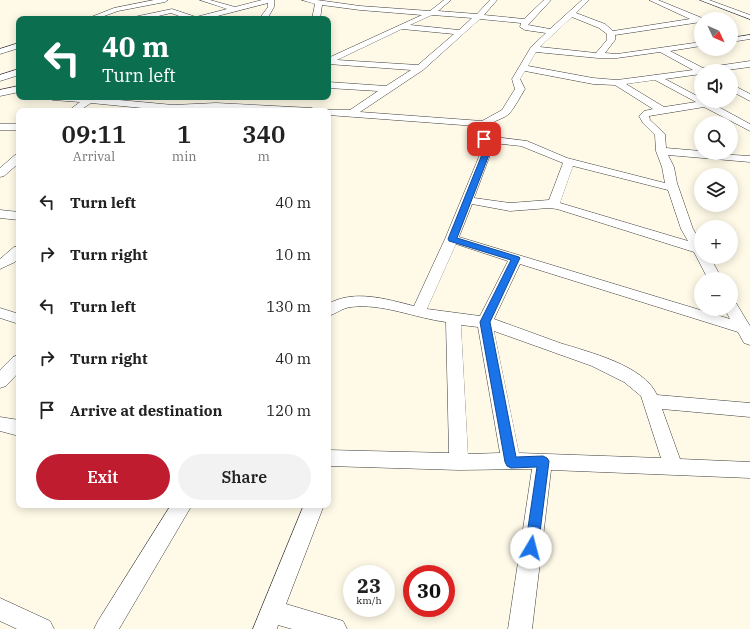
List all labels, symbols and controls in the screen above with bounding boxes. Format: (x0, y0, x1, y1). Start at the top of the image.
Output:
north arrow (694, 12, 738, 56)
map controls (694, 12, 738, 316)
text: 40 m (102, 28, 169, 65)
icon: left (36, 32, 88, 84)
text: Turn left (102, 64, 176, 87)
button: sound (694, 64, 738, 108)
button: search (694, 116, 738, 160)
text: 09:11 (62, 118, 126, 150)
text: 1 (177, 118, 191, 150)
text: 340 (242, 118, 285, 150)
pin (467, 122, 501, 156)
icon: arrive (473, 128, 495, 150)
text: Arrival (73, 148, 115, 165)
text: min (172, 148, 197, 165)
text: m (258, 148, 270, 165)
button: layers (694, 168, 738, 212)
icon: left (36, 191, 58, 213)
text: Turn left (70, 193, 136, 212)
text: 40 m (275, 193, 311, 212)
button: + (694, 220, 738, 264)
icon: right (36, 243, 58, 265)
text: Turn right (70, 245, 148, 264)
text: 10 m (275, 245, 311, 264)
button: − (694, 272, 738, 316)
icon: left (36, 295, 58, 317)
text: Turn left (70, 297, 136, 316)
text: 130 m (266, 297, 311, 316)
icon: right (36, 347, 58, 369)
text: Turn right (70, 349, 148, 368)
text: 40 m (275, 349, 311, 368)
icon: arrive (36, 399, 58, 421)
text: Arrive at destination (70, 401, 222, 420)
text: 120 m (266, 401, 311, 420)
button: Exit (36, 454, 170, 500)
button: Share (178, 454, 311, 500)
position arrow (510, 527, 552, 569)
speed limit sign: 30 (403, 565, 455, 617)
text: 23 (357, 572, 381, 599)
text: km/h (356, 594, 382, 607)

